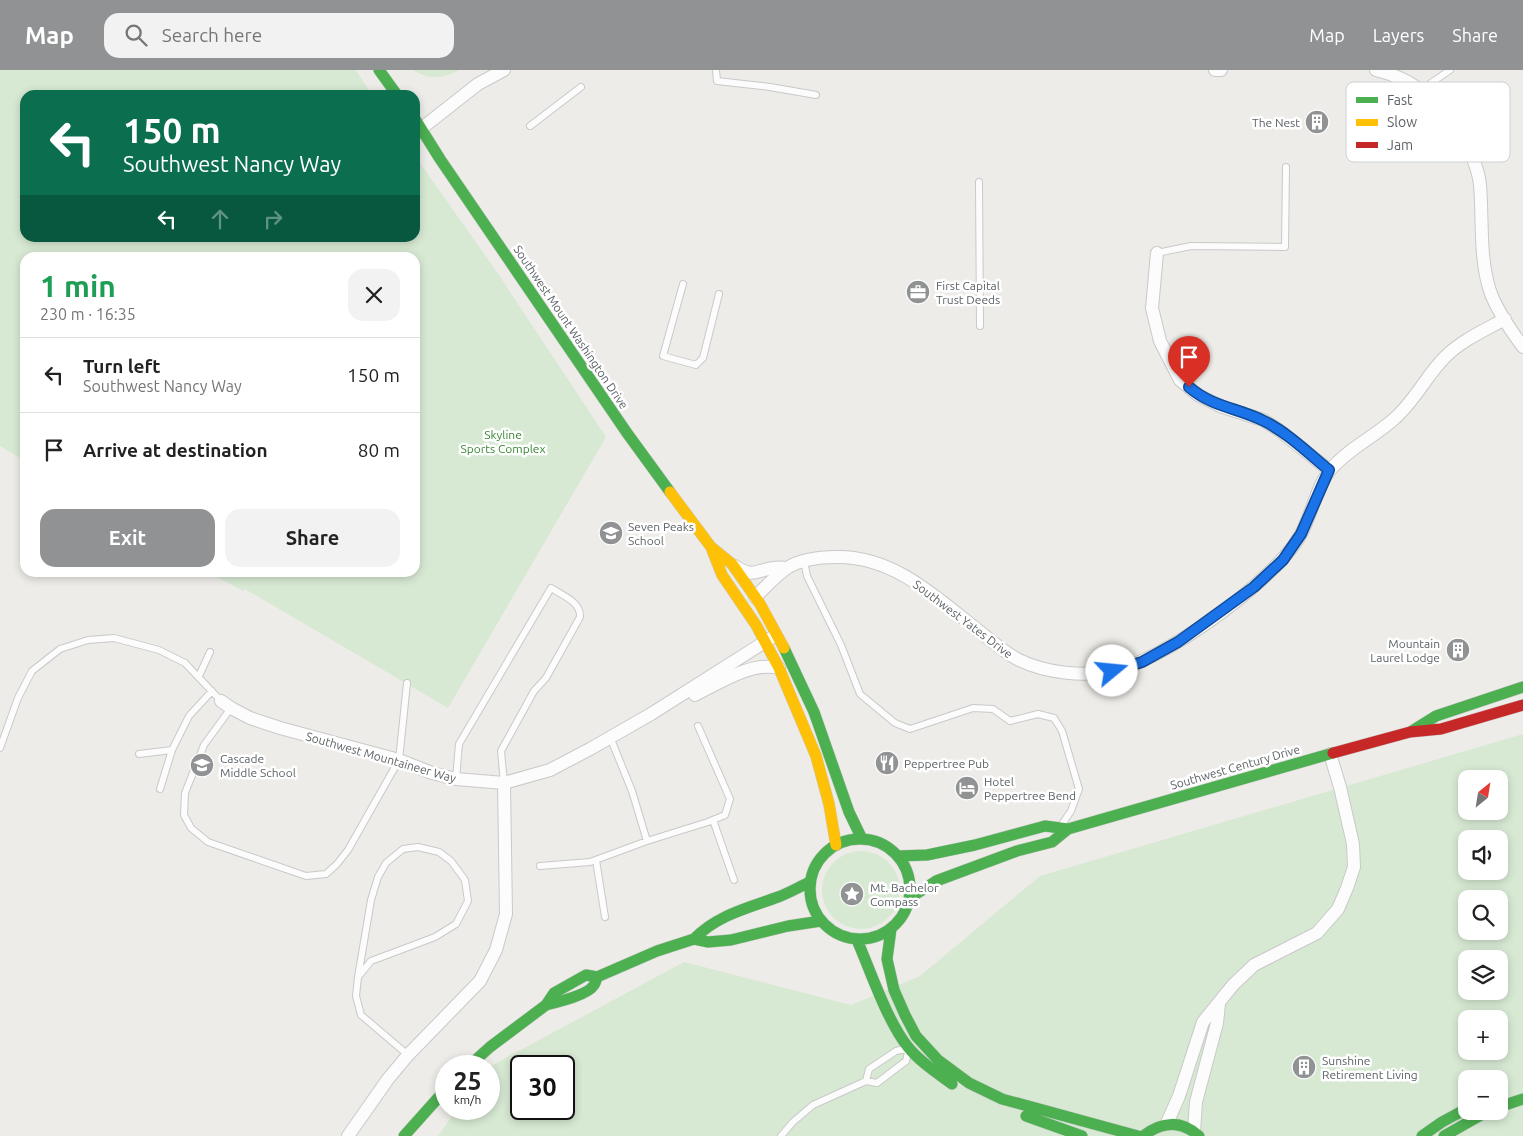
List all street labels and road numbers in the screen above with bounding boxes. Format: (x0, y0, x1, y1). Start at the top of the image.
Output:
street label: Southwest Mount Washington Drive (511, 243, 631, 411)
street label: Southwest Yates Drive (911, 578, 1015, 660)
street label: Southwest Mountaineer Way (305, 729, 458, 785)
street label: Southwest Century Drive (1169, 742, 1301, 792)

